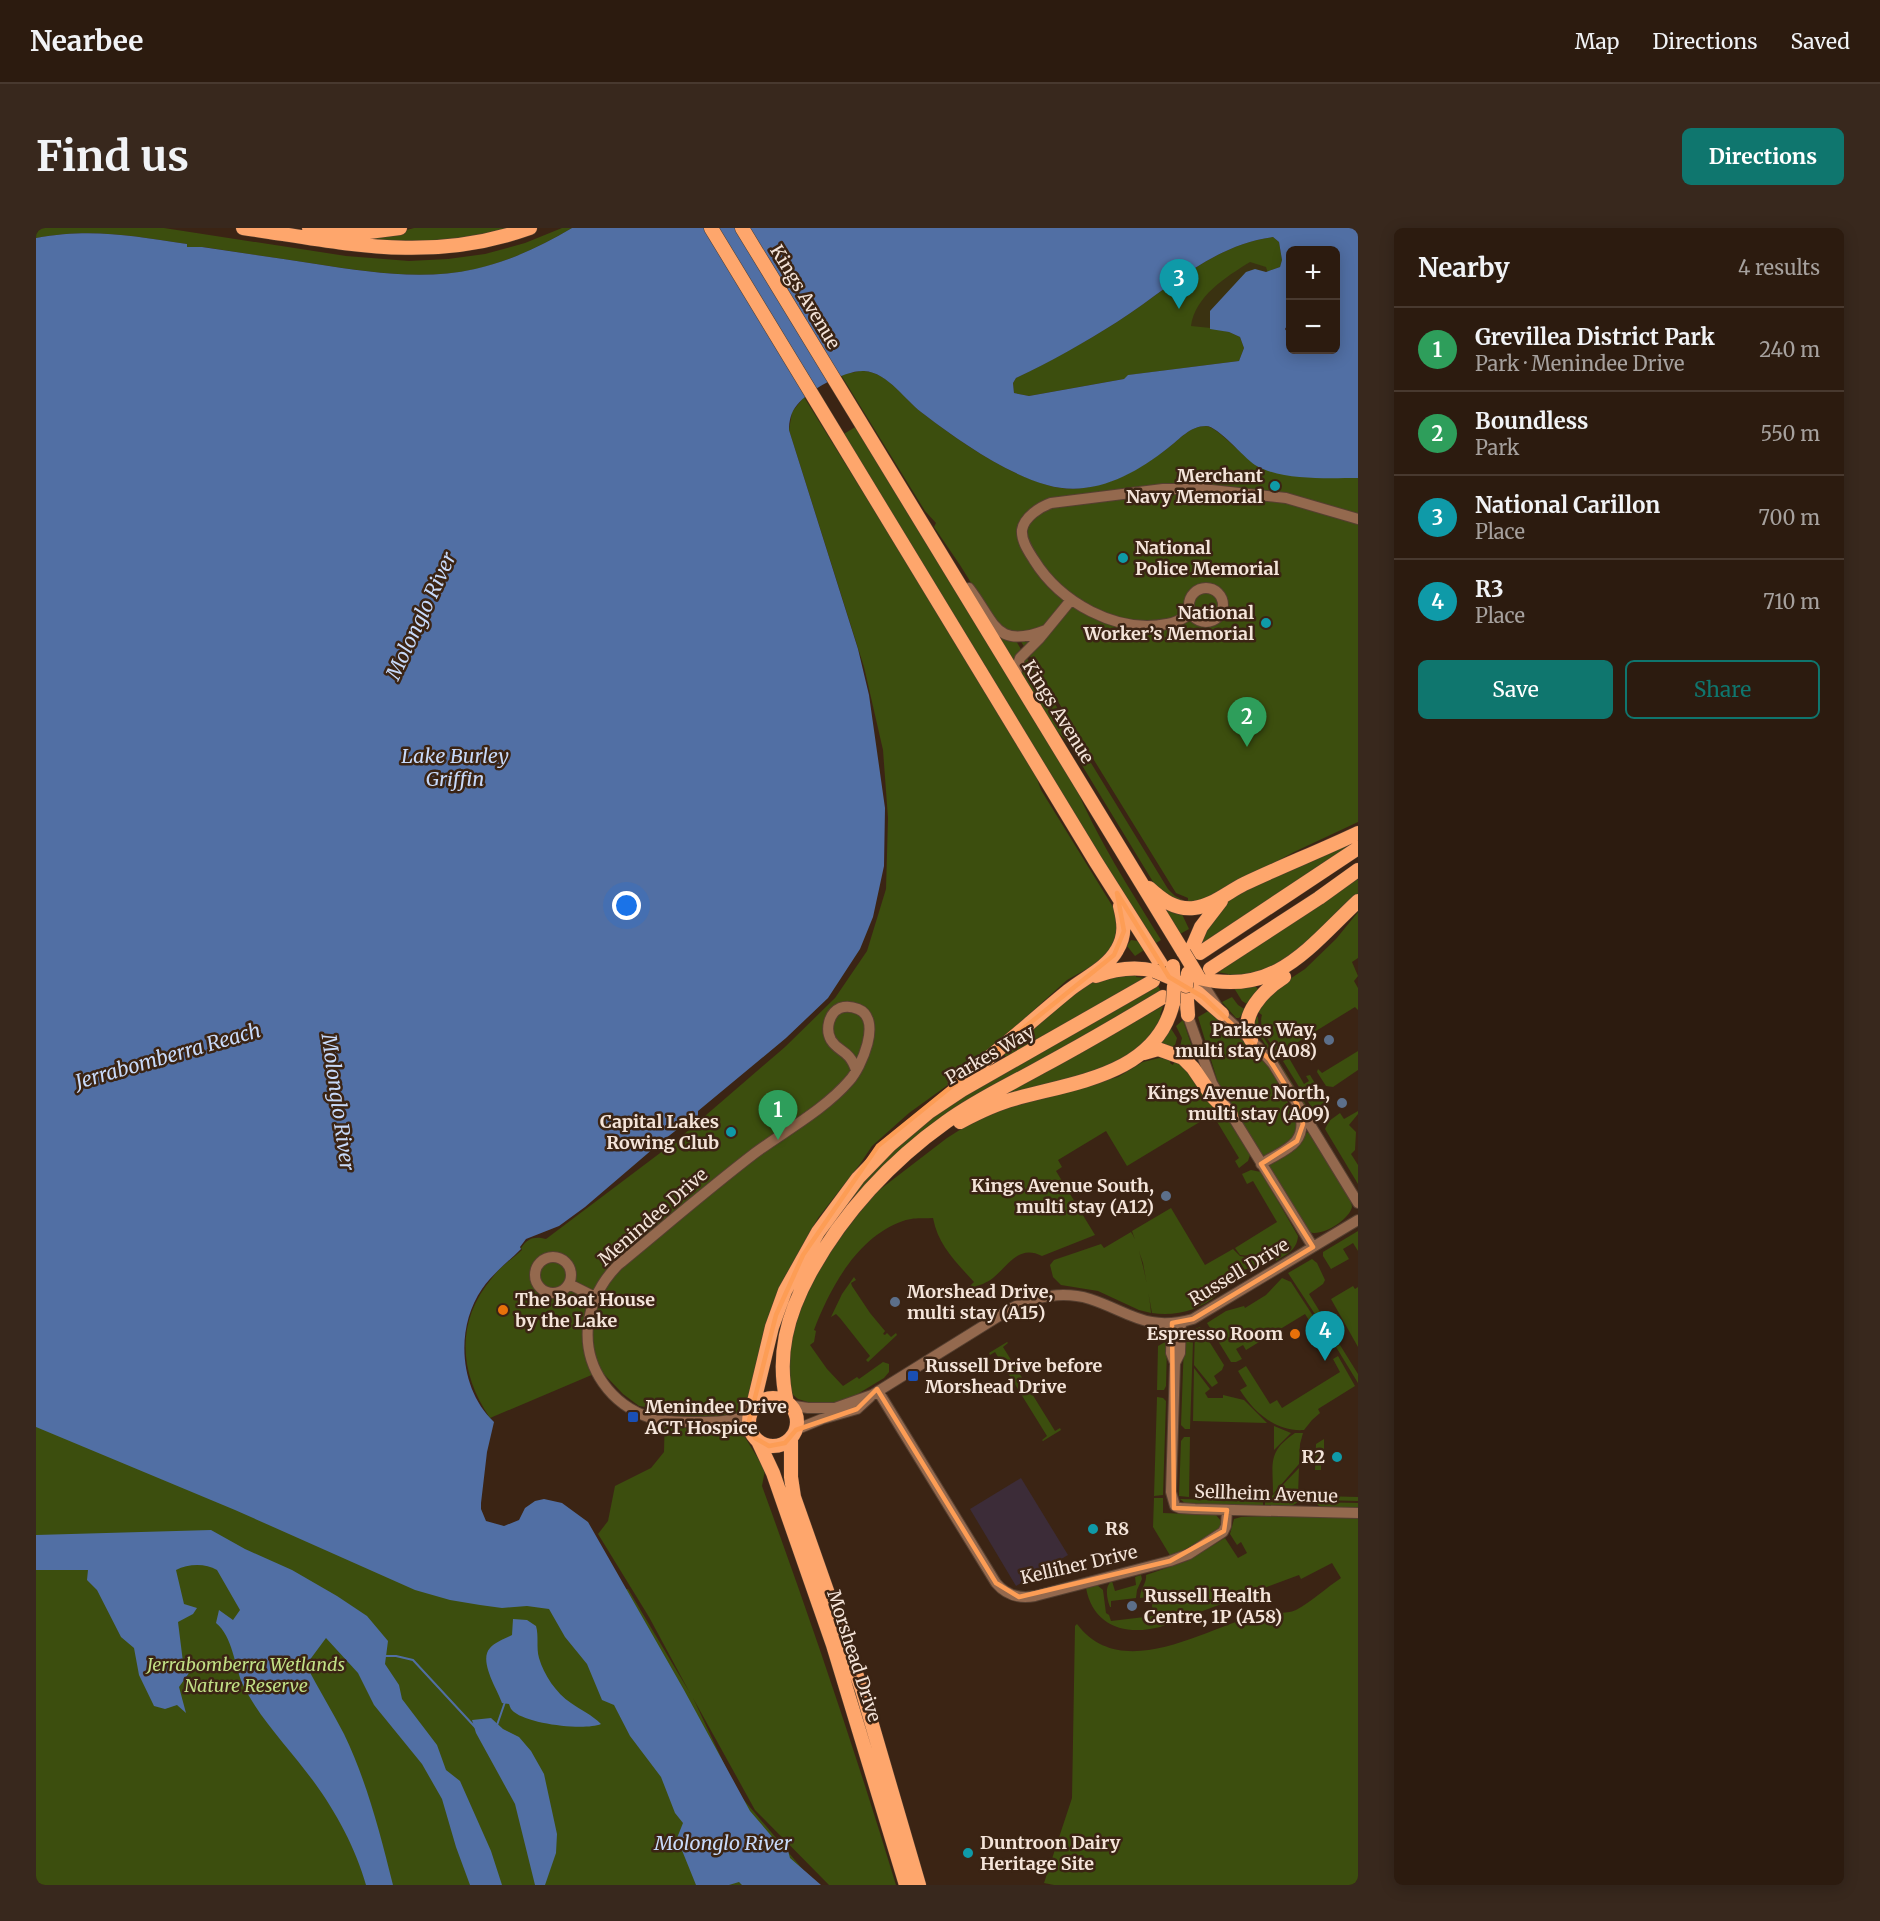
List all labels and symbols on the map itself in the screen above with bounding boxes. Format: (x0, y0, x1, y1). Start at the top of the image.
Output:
street label: Kings Avenue (765, 240, 846, 353)
pin: 3 (1160, 260, 1198, 309)
place label: Merchant Navy Memorial (1126, 464, 1264, 508)
marker: Merchant Navy Memorial (1268, 479, 1282, 493)
place label: National Police Memorial (1135, 536, 1280, 580)
water label: Molonglo River (380, 547, 461, 684)
marker: National Police Memorial (1116, 551, 1130, 565)
place label: National Worker’s Memorial (1082, 601, 1254, 645)
marker: National Worker’s Memorial (1259, 616, 1273, 630)
street label: Kings Avenue (1018, 656, 1099, 768)
pin: 2 (1228, 698, 1266, 747)
water label: Lake Burley Griffin (401, 743, 509, 791)
your location (612, 891, 641, 920)
water label: Jerrabomberra Reach (70, 1017, 263, 1095)
place label: Parkes Way, multi stay (A08) (1175, 1018, 1317, 1062)
street label: Parkes Way (941, 1020, 1039, 1089)
water label: Molonglo River (316, 1031, 361, 1173)
marker: Parkes Way, multi stay (A08) (1322, 1033, 1336, 1047)
place label: Kings Avenue North, multi stay (A09) (1147, 1081, 1330, 1125)
pin: 1 (758, 1090, 798, 1140)
marker: Kings Avenue North, multi stay (A09) (1335, 1096, 1349, 1110)
place label: Capital Lakes Rowing Club (600, 1110, 719, 1154)
marker: Capital Lakes Rowing Club (724, 1125, 738, 1139)
street label: Menindee Drive (593, 1163, 712, 1271)
place label: Kings Avenue South, multi stay (A12) (971, 1174, 1154, 1218)
marker: Kings Avenue South, multi stay (A12) (1159, 1189, 1173, 1203)
street label: Russell Drive (1185, 1233, 1293, 1310)
place label: Morshead Drive, multi stay (A15) (907, 1280, 1053, 1324)
place label: The Boat House by the Lake (515, 1288, 655, 1332)
marker: Morshead Drive, multi stay (A15) (888, 1295, 902, 1309)
marker: The Boat House by the Lake (496, 1303, 510, 1317)
pin: 4 (1306, 1312, 1344, 1361)
place label: Espresso Room (1146, 1322, 1283, 1345)
marker: Espresso Room (1288, 1327, 1302, 1341)
place label: Russell Drive before Morshead Drive (925, 1354, 1103, 1398)
marker: Russell Drive before Morshead Drive (906, 1369, 920, 1383)
place label: Menindee Drive ACT Hospice (644, 1395, 787, 1439)
marker: Menindee Drive ACT Hospice (626, 1410, 640, 1424)
place label: R2 (1301, 1445, 1325, 1468)
marker: R2 (1330, 1450, 1344, 1464)
street label: Sellheim Avenue (1194, 1479, 1338, 1508)
place label: R8 (1105, 1517, 1129, 1540)
marker: R8 (1086, 1522, 1100, 1536)
street label: Kelliher Drive (1018, 1540, 1140, 1589)
place label: Russell Health Centre, 1P (A58) (1144, 1584, 1282, 1628)
street label: Morshead Drive (822, 1587, 887, 1725)
marker: Russell Health Centre, 1P (A58) (1125, 1599, 1139, 1613)
park label: Jerrabomberra Wetlands Nature Reserve (145, 1653, 345, 1697)
water label: Molonglo River (653, 1830, 793, 1855)
place label: Duntroon Dairy Heritage Site (980, 1831, 1121, 1875)
marker: Duntroon Dairy Heritage Site (961, 1846, 975, 1860)

